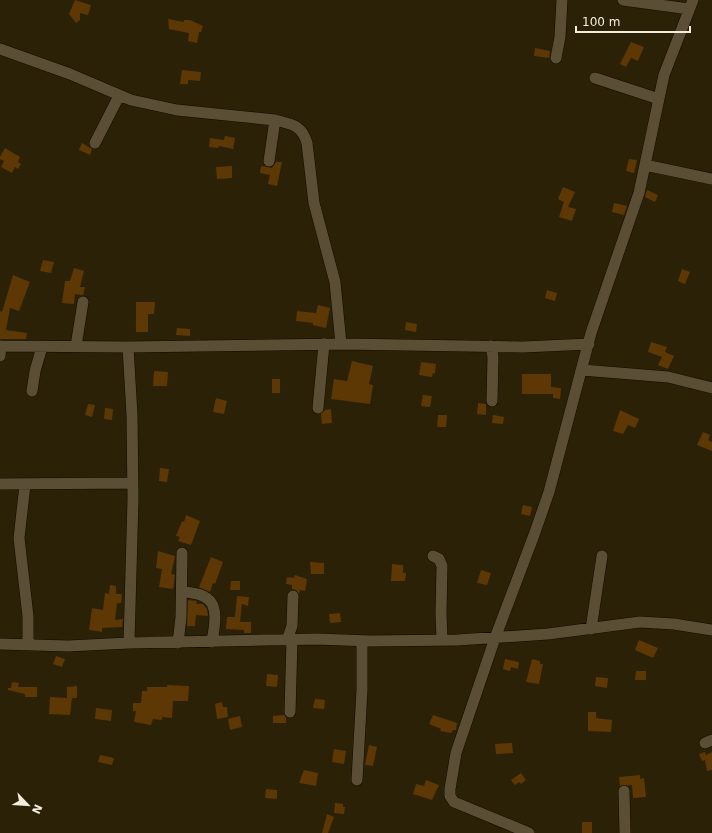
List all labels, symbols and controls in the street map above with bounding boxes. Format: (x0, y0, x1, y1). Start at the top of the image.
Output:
scale bar (576, 8, 690, 34)
text: 100 m (582, 15, 620, 29)
north arrow (8, 785, 48, 825)
text: N (29, 802, 44, 816)

